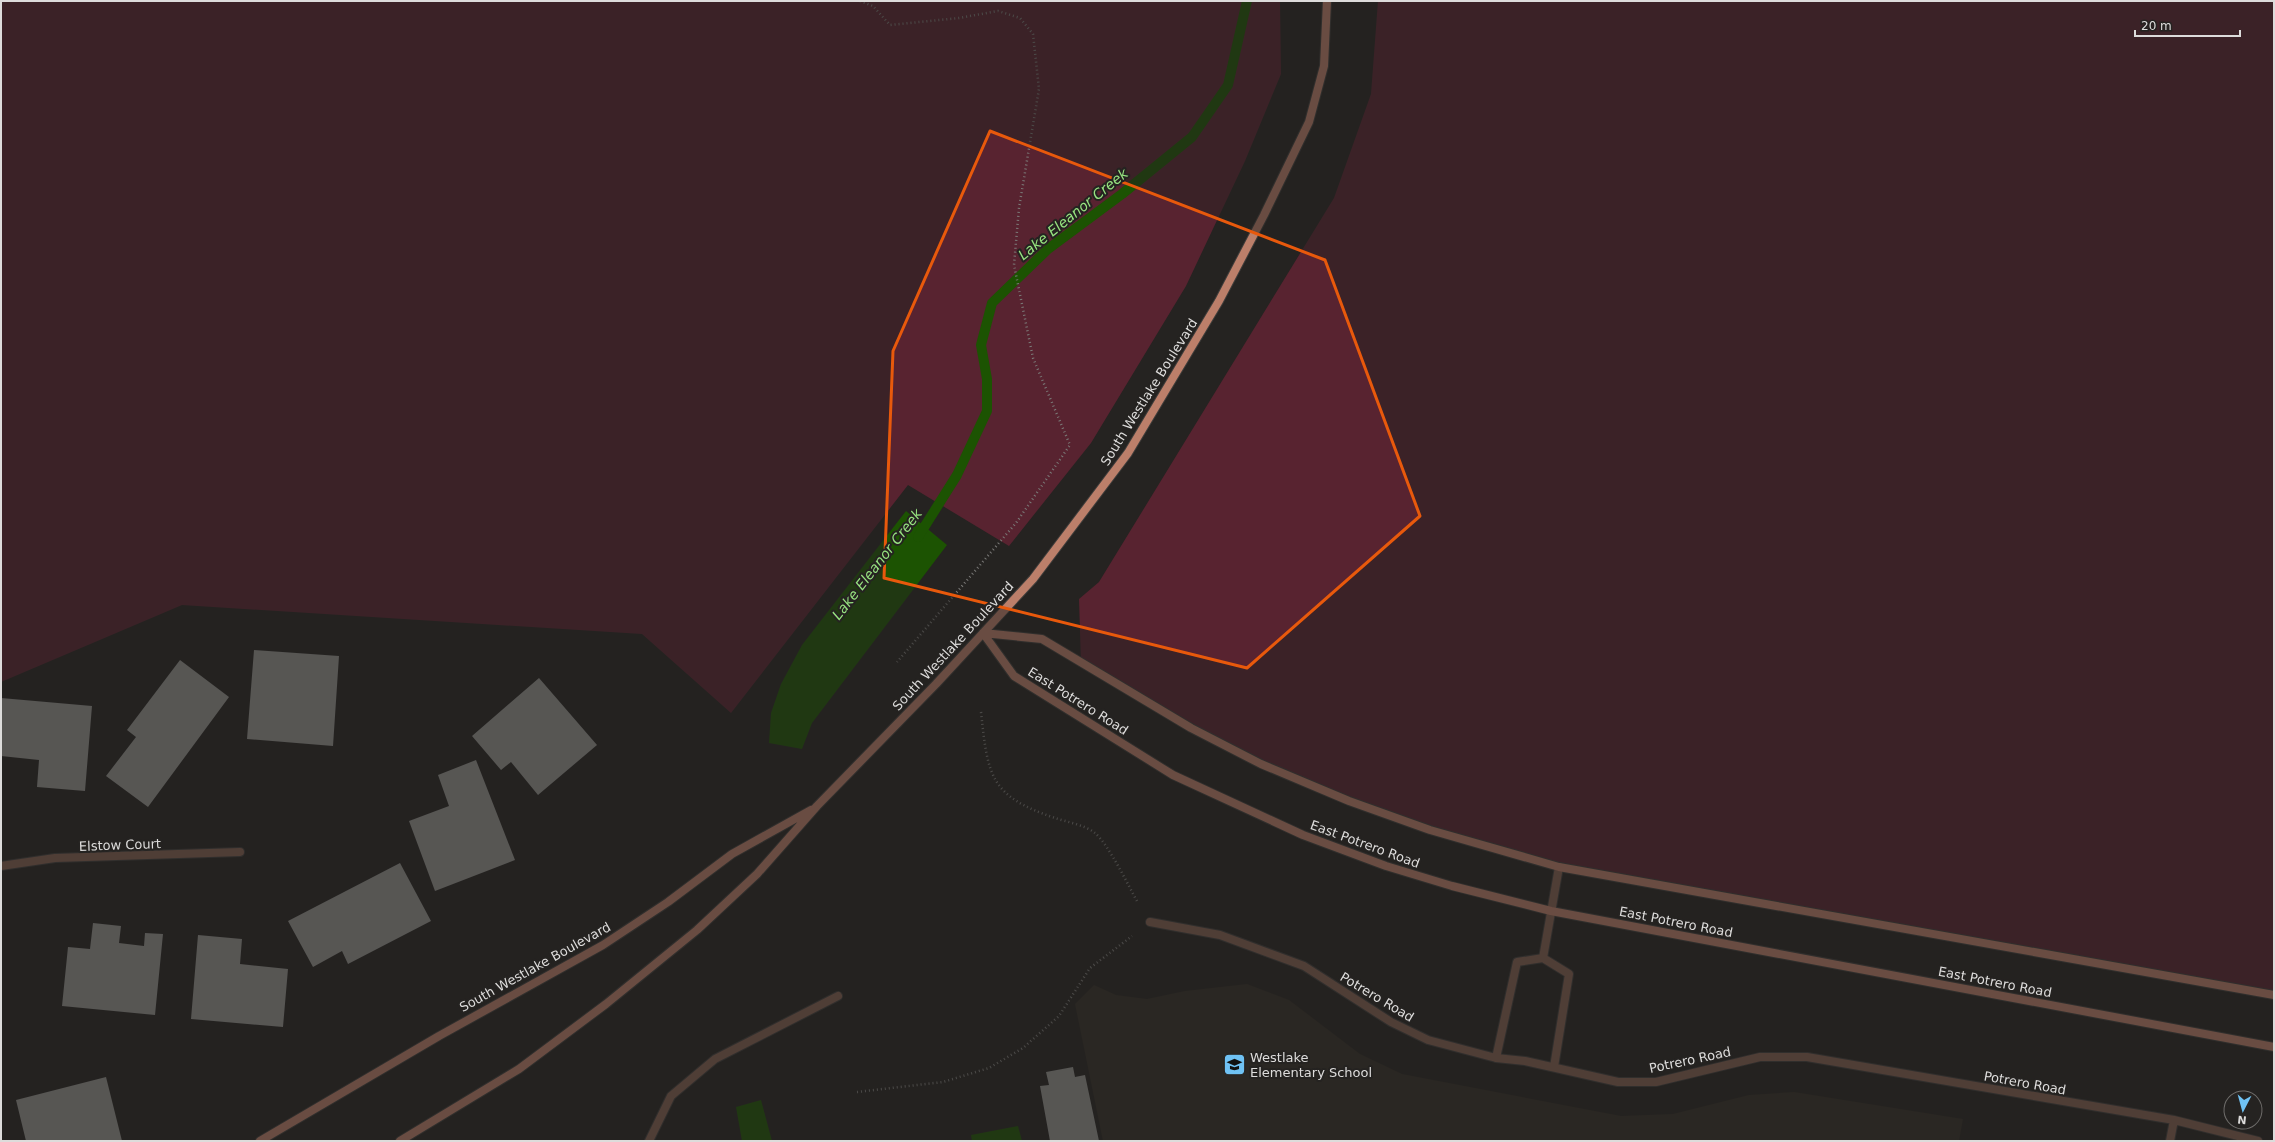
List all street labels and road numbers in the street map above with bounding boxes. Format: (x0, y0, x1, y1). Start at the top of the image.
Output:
street label: South Westlake Boulevard (1097, 316, 1201, 468)
street label: South Westlake Boulevard (889, 579, 1017, 713)
street label: East Potrero Road (1025, 664, 1131, 738)
street label: East Potrero Road (1308, 817, 1422, 871)
street label: Elstow Court (79, 836, 161, 854)
street label: East Potrero Road (1618, 904, 1734, 940)
street label: South Westlake Boulevard (457, 919, 613, 1015)
street label: East Potrero Road (1937, 964, 2053, 1000)
street label: Potrero Road (1337, 969, 1417, 1025)
street label: Potrero Road (1648, 1044, 1732, 1076)
street label: Potrero Road (1983, 1068, 2067, 1098)

